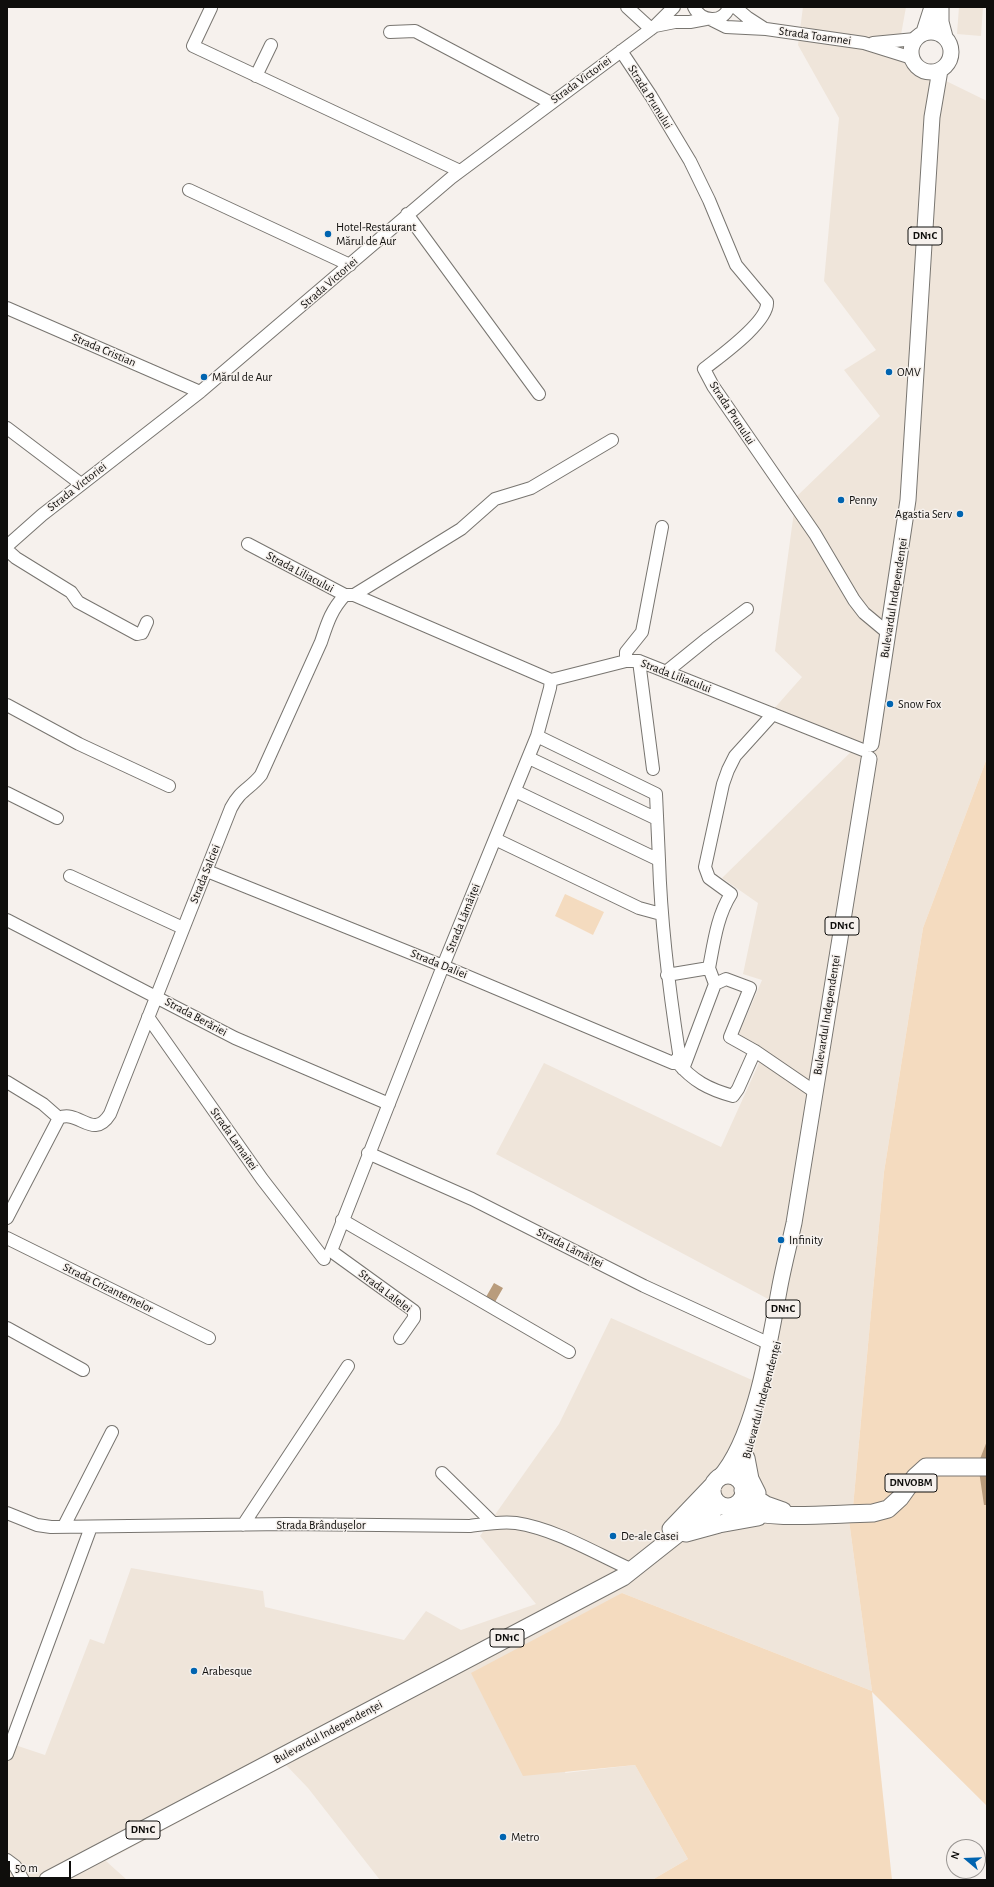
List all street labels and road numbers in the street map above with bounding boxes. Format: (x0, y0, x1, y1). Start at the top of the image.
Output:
street label: Strada Toamnei (778, 24, 852, 48)
street label: Strada Victoriei (548, 53, 614, 107)
street label: Strada Prunului (625, 62, 675, 132)
road number: DN1C (908, 227, 942, 245)
street label: Strada Victoriei (297, 254, 361, 312)
street label: Strada Cristian (70, 330, 138, 370)
street label: Strada Prunului (706, 379, 758, 447)
street label: Strada Victoriei (44, 459, 110, 515)
street label: Bulevardul Independenței (877, 537, 911, 659)
street label: Strada Liliacului (264, 548, 336, 596)
street label: Strada Liliacului (639, 656, 713, 696)
street label: Strada Salciei (187, 842, 223, 906)
street label: Strada Lămâiței (443, 881, 483, 955)
road number: DN1C (825, 917, 859, 935)
street label: Strada Daliei (408, 946, 470, 982)
street label: Bulevardul Independenței (810, 954, 844, 1076)
street label: Strada Berăriei (162, 994, 230, 1040)
street label: Strada Lamaitei (207, 1105, 261, 1173)
street label: Strada Lămâiței (534, 1225, 606, 1271)
street label: Strada Crizantemelor (60, 1260, 156, 1316)
street label: Strada Lalelei (356, 1266, 414, 1316)
road number: DN1C (766, 1300, 800, 1318)
street label: Bulevardul Independenței (739, 1339, 785, 1461)
road number: DNVOBM (885, 1474, 937, 1492)
street label: Strada Brândușelor (276, 1518, 366, 1532)
road number: DN1C (490, 1629, 524, 1647)
street label: Bulevardul Independenței (271, 1697, 385, 1767)
road number: DN1C (126, 1821, 160, 1839)

